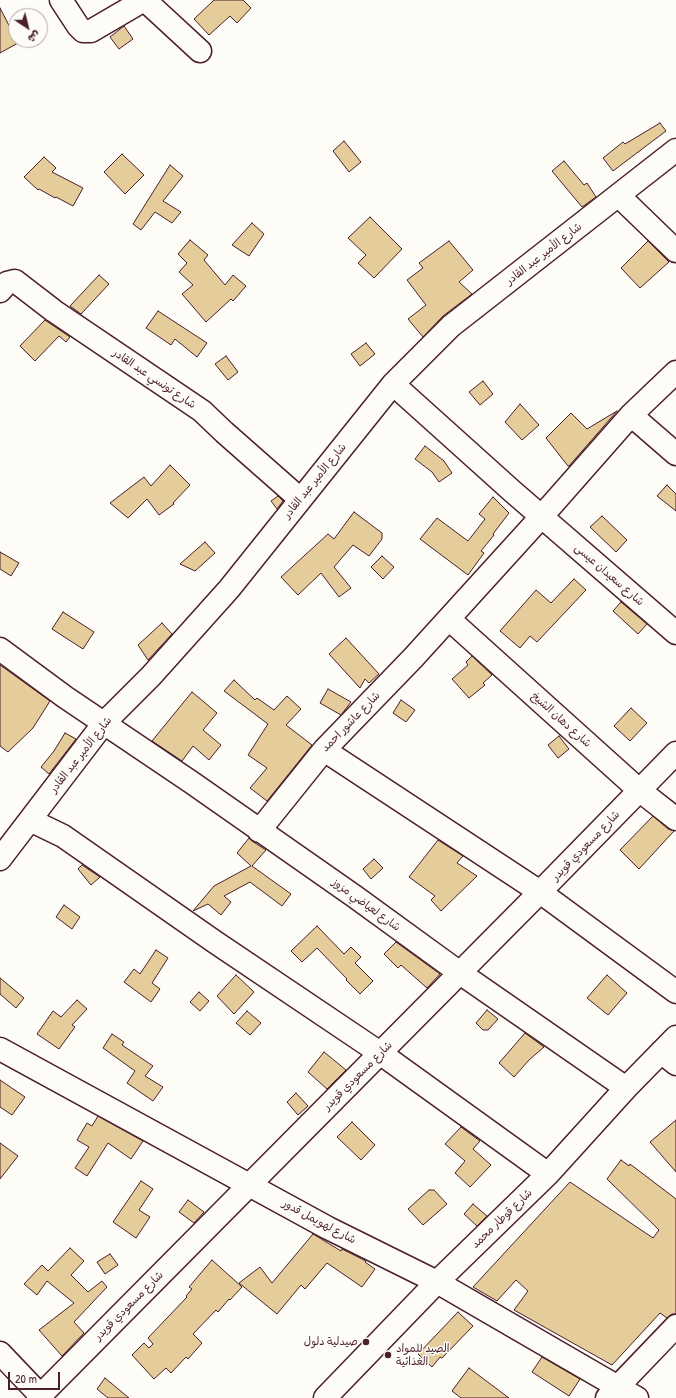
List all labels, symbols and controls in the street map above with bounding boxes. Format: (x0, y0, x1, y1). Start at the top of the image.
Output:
north arrow (8, 8, 48, 48)
text: ش (25, 28, 43, 46)
street label: شارع الأمير عبد القادر (503, 220, 585, 288)
street label: شارع تونسي عبد القادر (110, 346, 198, 412)
street label: شارع الأمير عبد القادر (281, 441, 349, 521)
street label: شارع سعيدان عيسى (572, 541, 646, 609)
street label: شارع عاشور احمد (319, 689, 383, 755)
street label: شارع دهان الشيخ (528, 690, 594, 750)
street label: شارع الأمير عبد القادر (47, 714, 115, 796)
street label: شارع مسعودي قويدر (549, 808, 623, 884)
street label: شارع لعياضي مزوز (329, 876, 403, 934)
street label: شارع مسعودي قويدر (321, 1039, 395, 1113)
street label: شارع قوطار محمد (469, 1187, 535, 1251)
street label: شارع لهويمل قدور (280, 1197, 358, 1247)
street label: شارع مسعودي قويدر (92, 1269, 166, 1343)
place label: صيدلية دلول (304, 1335, 358, 1349)
marker: صيدلية دلول (361, 1337, 371, 1347)
place label: الصيد للمواد الغذائية (396, 1342, 450, 1368)
marker: الصيد للمواد الغذائية (383, 1350, 393, 1360)
scale bar (10, 1364, 62, 1390)
text: 20 m (15, 1370, 37, 1387)

